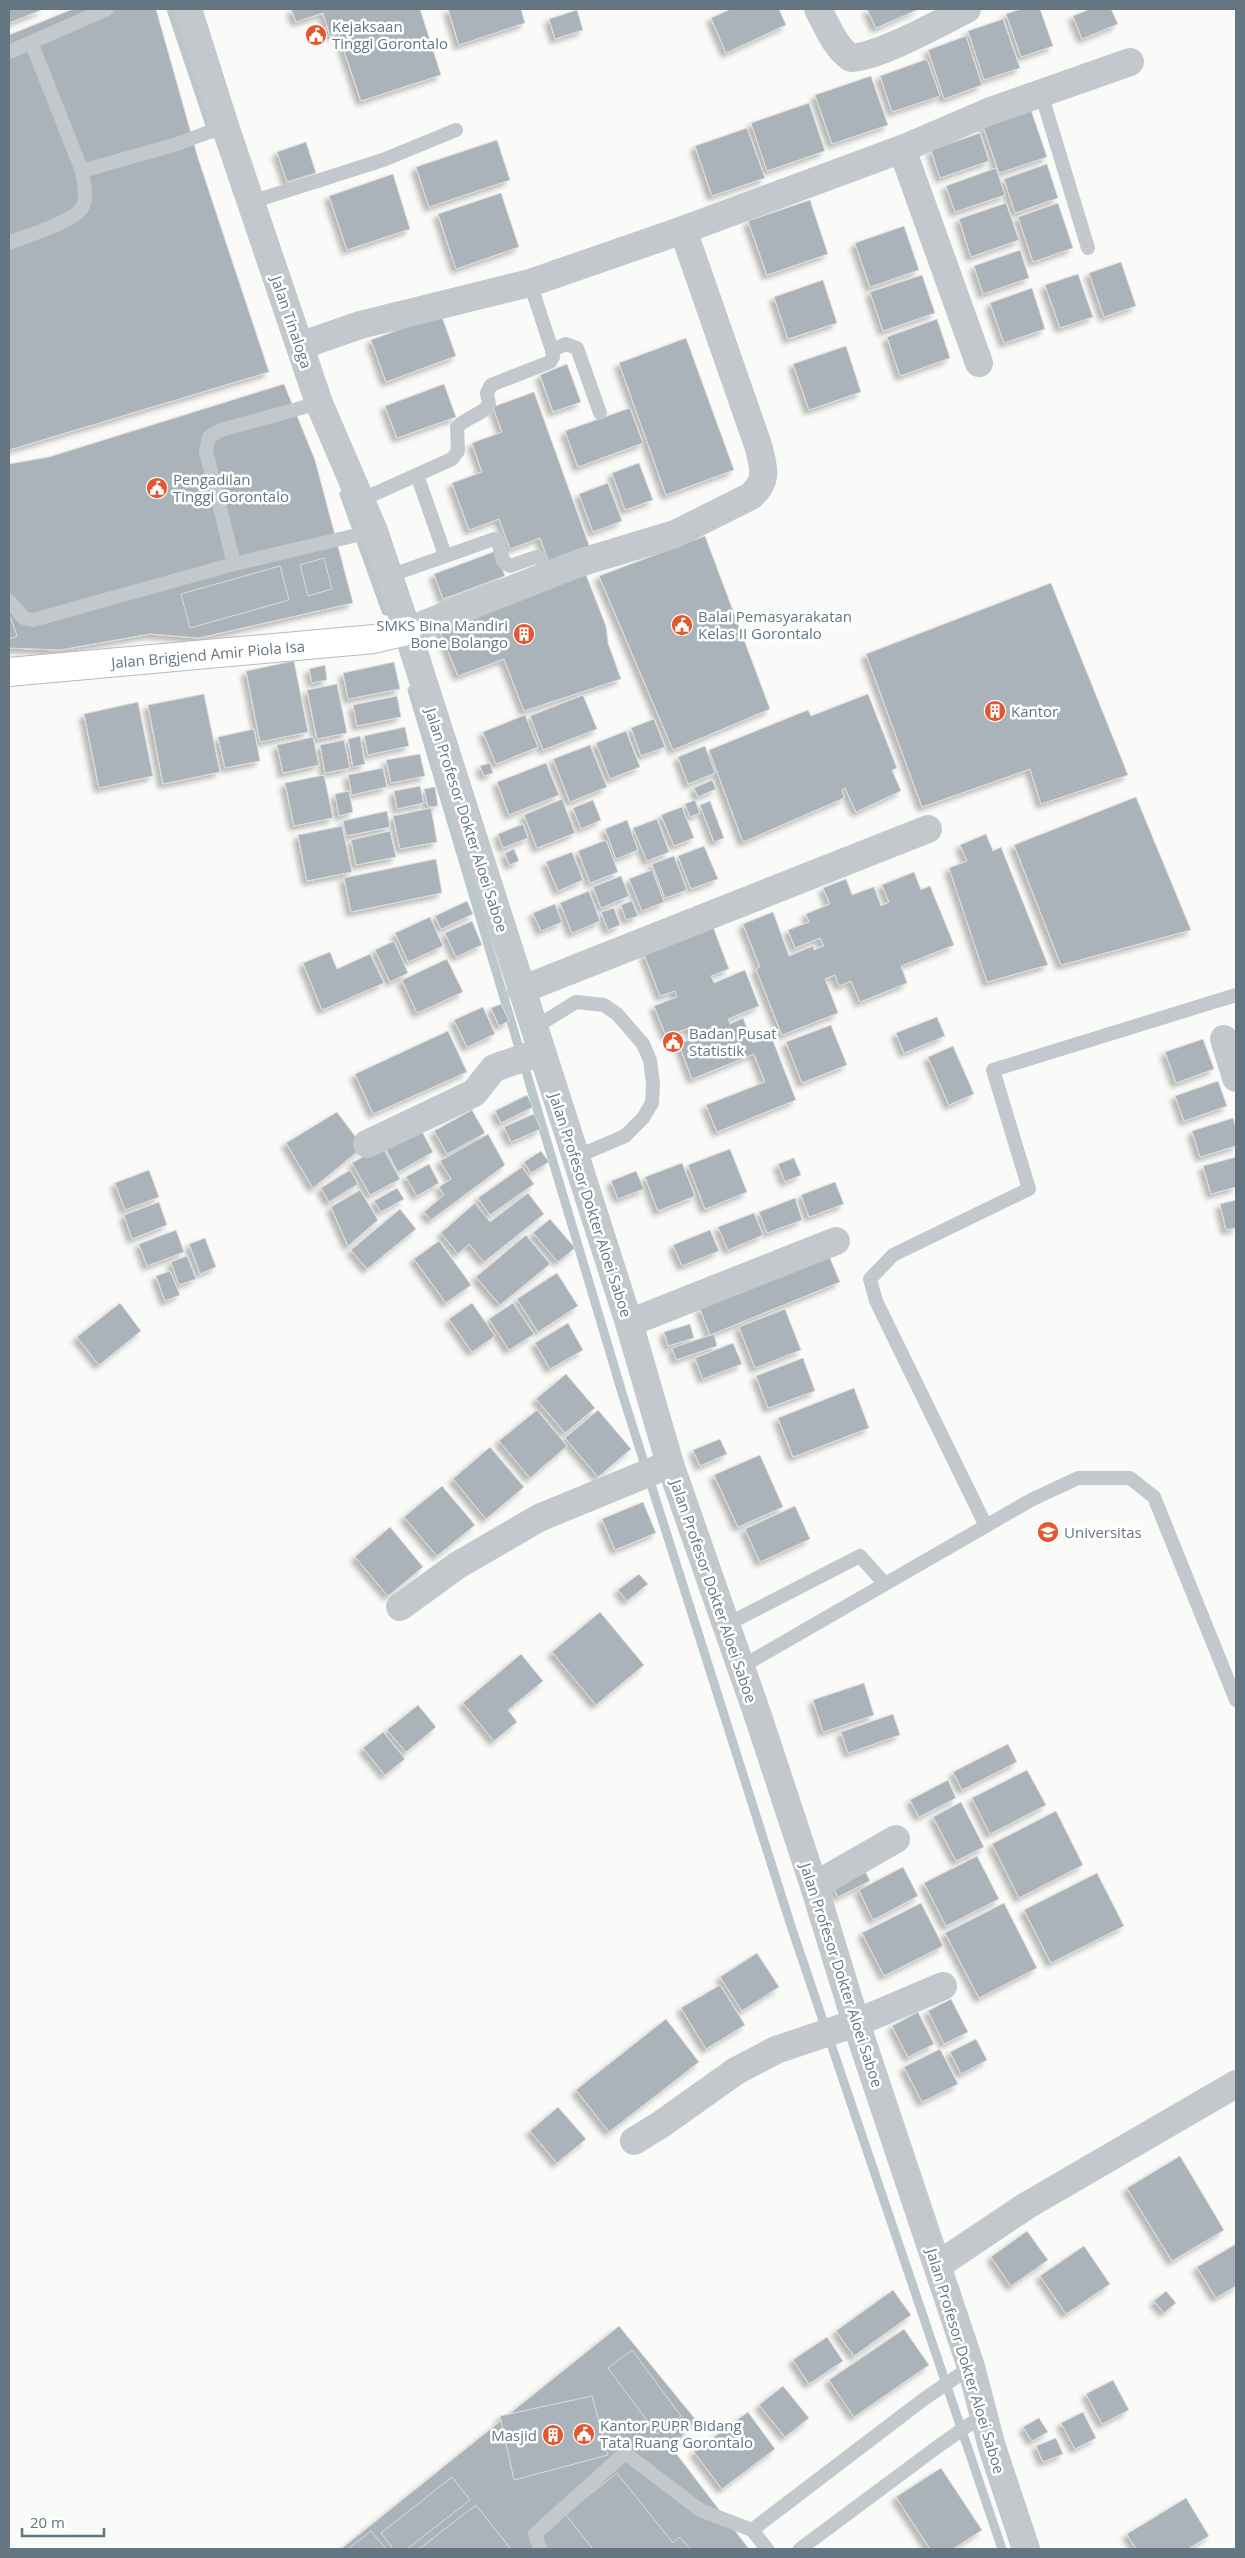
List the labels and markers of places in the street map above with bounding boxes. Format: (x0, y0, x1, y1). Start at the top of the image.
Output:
place label: Kejaksaan Tinggi Gorontalo (332, 16, 448, 53)
public building icon: Kejaksaan Tinggi Gorontalo (304, 23, 328, 47)
place label: Pengadilan Tinggi Gorontalo (173, 469, 289, 506)
public building icon: Pengadilan Tinggi Gorontalo (145, 476, 169, 500)
place label: Balai Pemasyarakatan Kelas II Gorontalo (698, 606, 852, 643)
public building icon: Balai Pemasyarakatan Kelas II Gorontalo (670, 613, 694, 637)
place label: SMKS Bina Mandiri Bone Bolango (376, 615, 508, 652)
building icon: SMKS Bina Mandiri Bone Bolango (512, 622, 536, 646)
building icon: Kantor (983, 699, 1007, 723)
place label: Kantor (1011, 701, 1058, 721)
place label: Badan Pusat Statistik (689, 1023, 777, 1060)
public building icon: Badan Pusat Statistik (661, 1030, 685, 1054)
school or university icon: Universitas (1036, 1520, 1060, 1544)
place label: Universitas (1064, 1522, 1142, 1542)
place label: Kantor PUPR Bidang Tata Ruang Gorontalo (600, 2415, 753, 2452)
public building icon: Kantor PUPR Bidang Tata Ruang Gorontalo (572, 2422, 596, 2446)
building icon: Masjid (541, 2423, 565, 2447)
place label: Masjid (491, 2425, 537, 2445)

